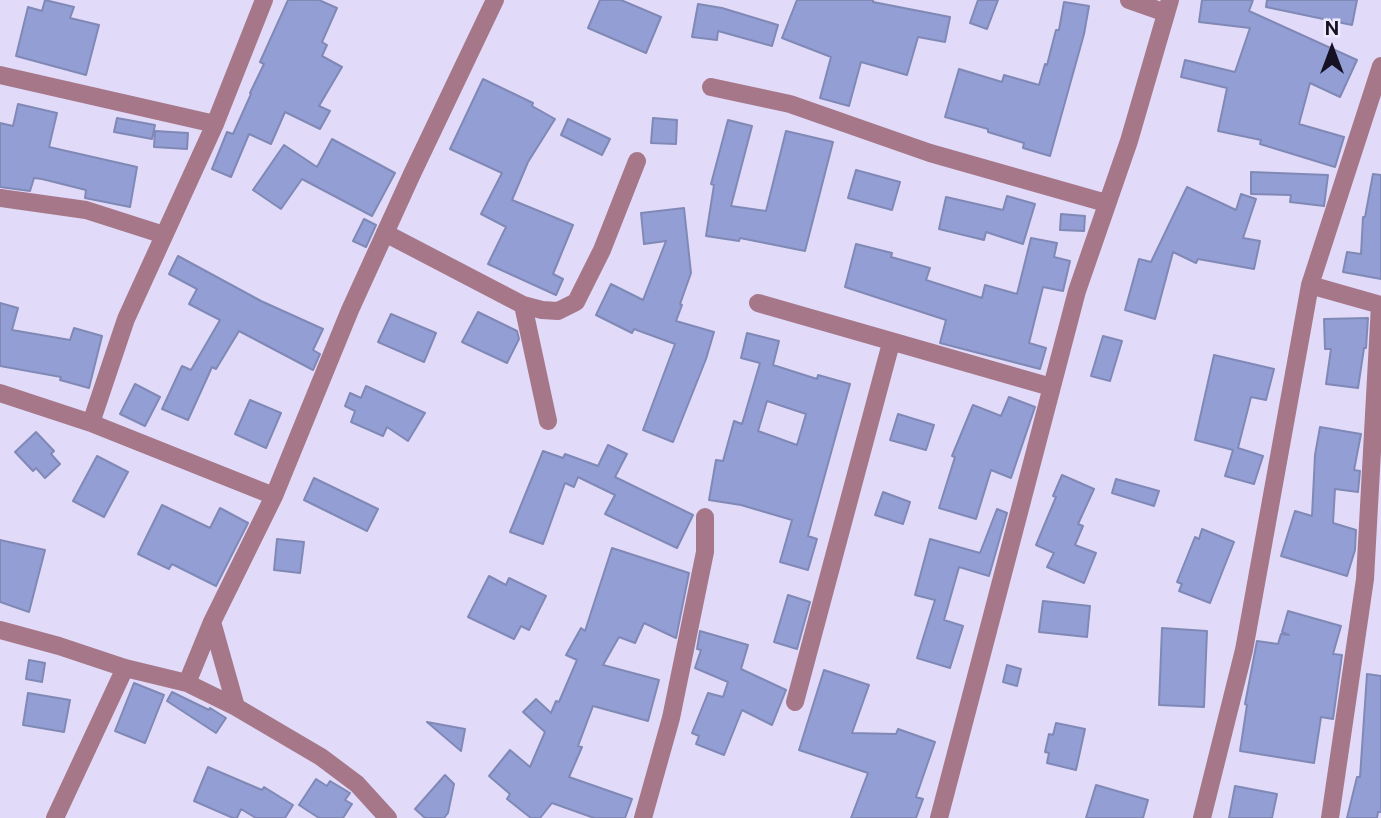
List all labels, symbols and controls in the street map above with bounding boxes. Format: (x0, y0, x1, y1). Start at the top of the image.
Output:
north arrow (1297, 14, 1367, 84)
text: N (1325, 17, 1339, 39)

